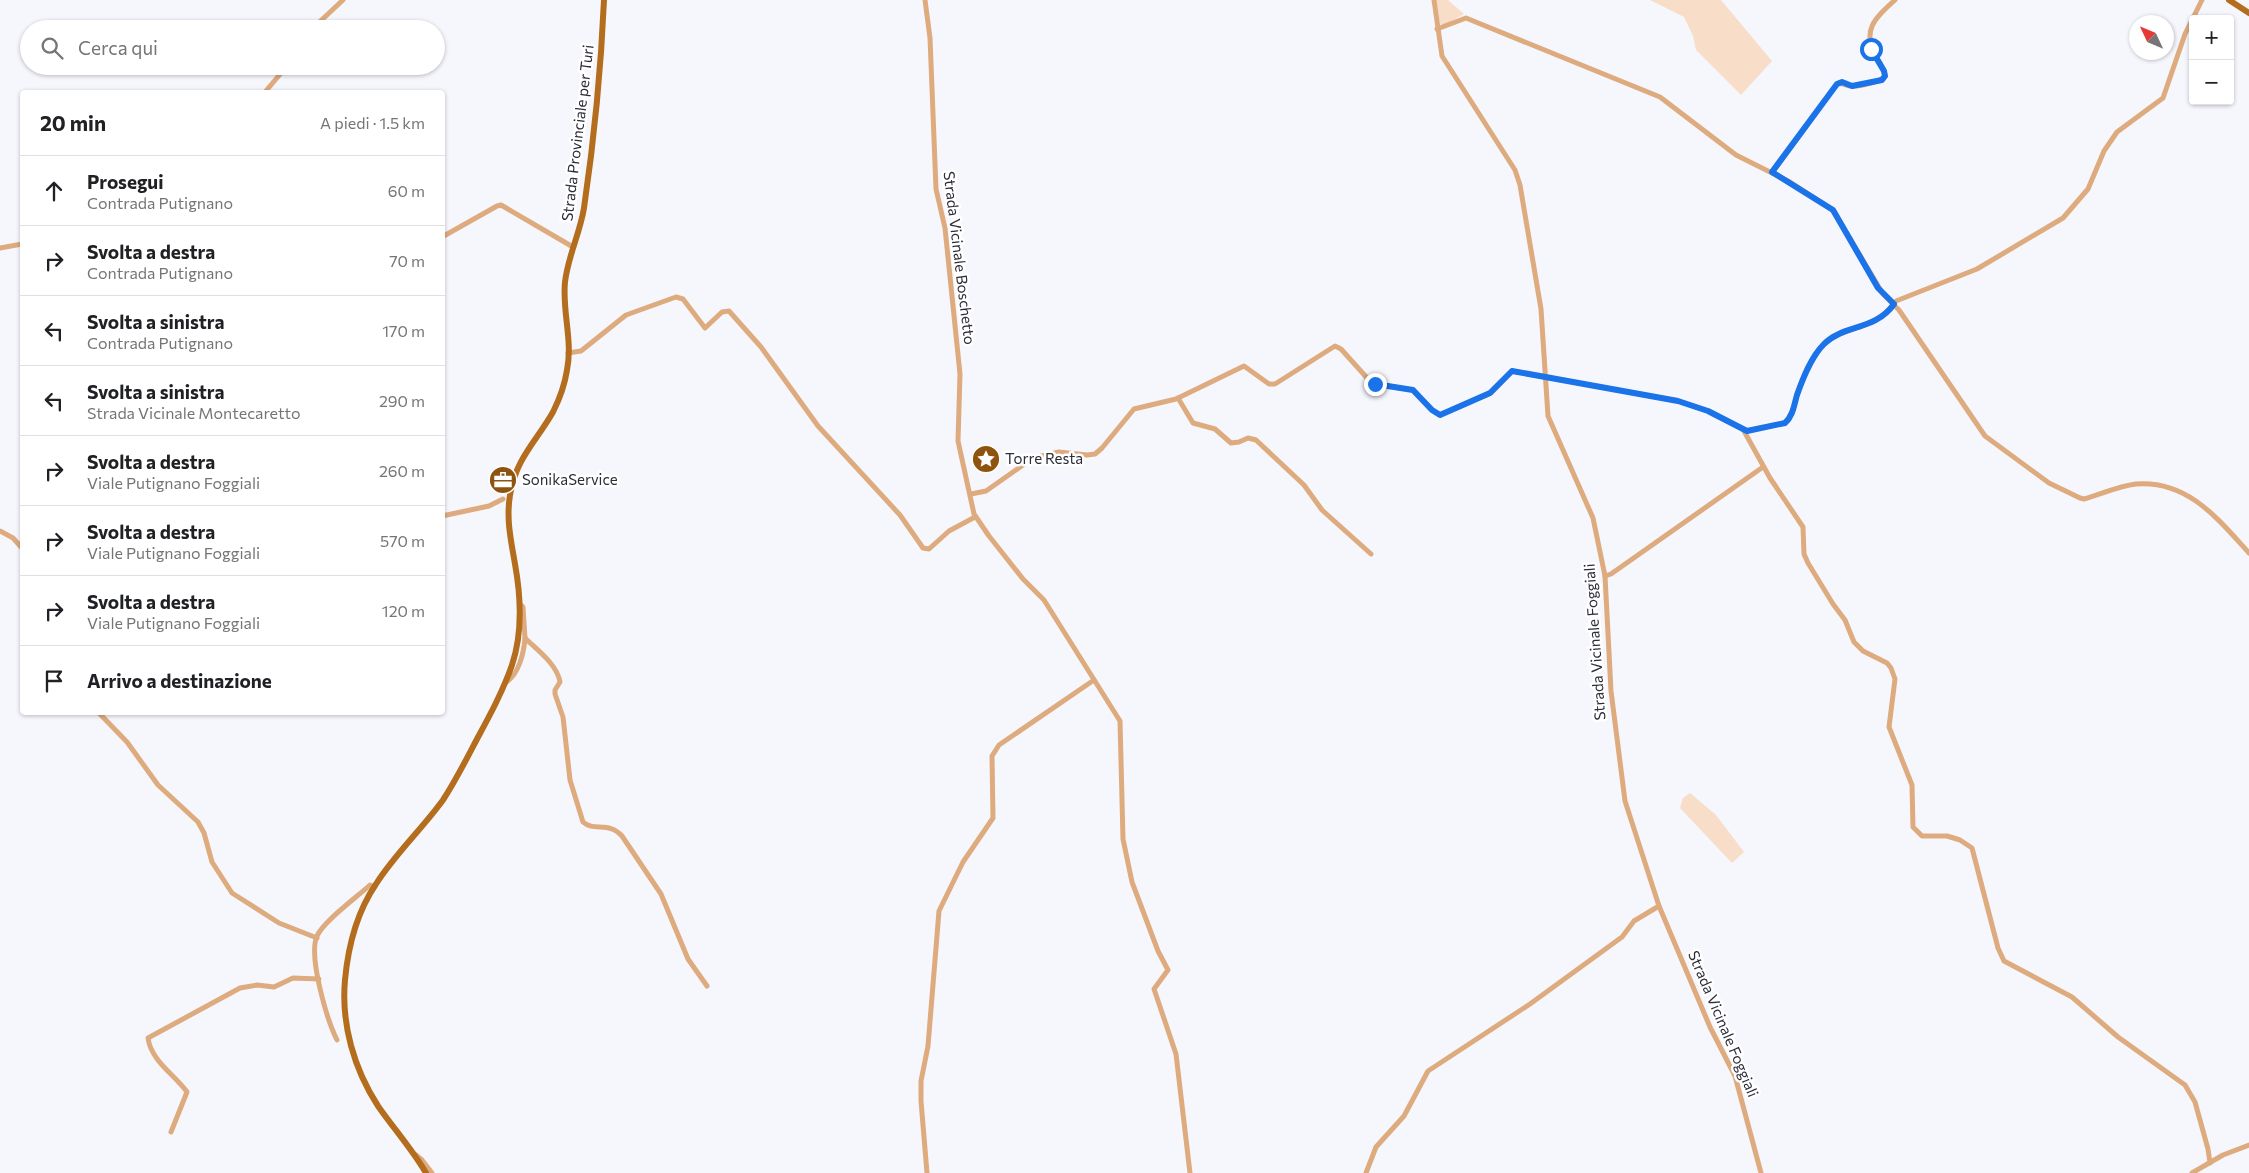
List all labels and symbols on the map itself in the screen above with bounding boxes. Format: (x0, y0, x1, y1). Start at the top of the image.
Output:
north arrow (2129, 15, 2174, 60)
route start (1860, 38, 1883, 61)
street label: Strada Provinciale per Turi (557, 44, 597, 222)
street label: Strada Vicinale Boschetto (940, 170, 980, 346)
route end (1364, 373, 1387, 396)
place icon: Torre Resta (971, 444, 1001, 474)
place label: Torre Resta (1005, 449, 1083, 467)
office icon: SonikaService (488, 465, 518, 495)
place label: SonikaService (522, 470, 618, 488)
street label: Strada Vicinale Foggiali (1580, 563, 1608, 721)
street label: Strada Vicinale Foggiali (1685, 948, 1763, 1099)

